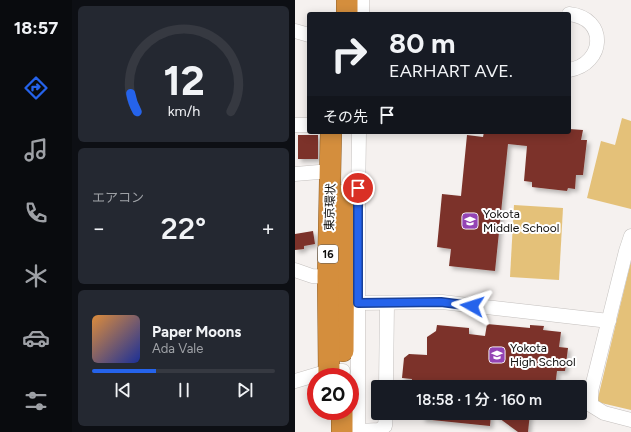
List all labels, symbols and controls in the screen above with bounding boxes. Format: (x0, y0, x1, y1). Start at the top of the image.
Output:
text: 18:57 (14, 17, 58, 39)
text: 80 m (389, 26, 455, 60)
icon: right (323, 28, 375, 80)
text: 12 (163, 55, 204, 105)
text: EARHART AVE. (389, 60, 513, 82)
icon: directions (22, 74, 50, 102)
text: km/h (167, 102, 200, 120)
icon: arrive (376, 104, 398, 126)
text: その先 (323, 108, 368, 126)
icon: music (22, 136, 50, 164)
pin (341, 171, 375, 205)
icon: arrive (347, 177, 369, 199)
street label: 東京環状 (322, 183, 338, 231)
text: エアコン (92, 190, 144, 205)
icon: phone (22, 199, 50, 227)
place label: Yokota Middle School (483, 207, 559, 235)
text: 22° (161, 210, 206, 247)
school or university icon: Yokota Middle School (460, 211, 480, 231)
text: − (92, 215, 106, 242)
text: + (261, 215, 275, 242)
road number: 16 (318, 245, 338, 263)
icon: climate (22, 262, 50, 290)
position arrow (451, 285, 493, 327)
text: Paper Moons (152, 323, 241, 341)
icon: car (22, 324, 50, 352)
text: Ada Vale (152, 341, 203, 356)
place label: Yokota High School (510, 341, 576, 369)
school or university icon: Yokota High School (487, 345, 507, 365)
speed limit sign: 20 (307, 368, 359, 420)
icon: previous (112, 379, 134, 401)
icon: pause (173, 379, 195, 401)
icon: next (234, 379, 256, 401)
icon: filters (22, 387, 50, 415)
text: 18:58 · 1 分 · 160 m (416, 391, 542, 409)

